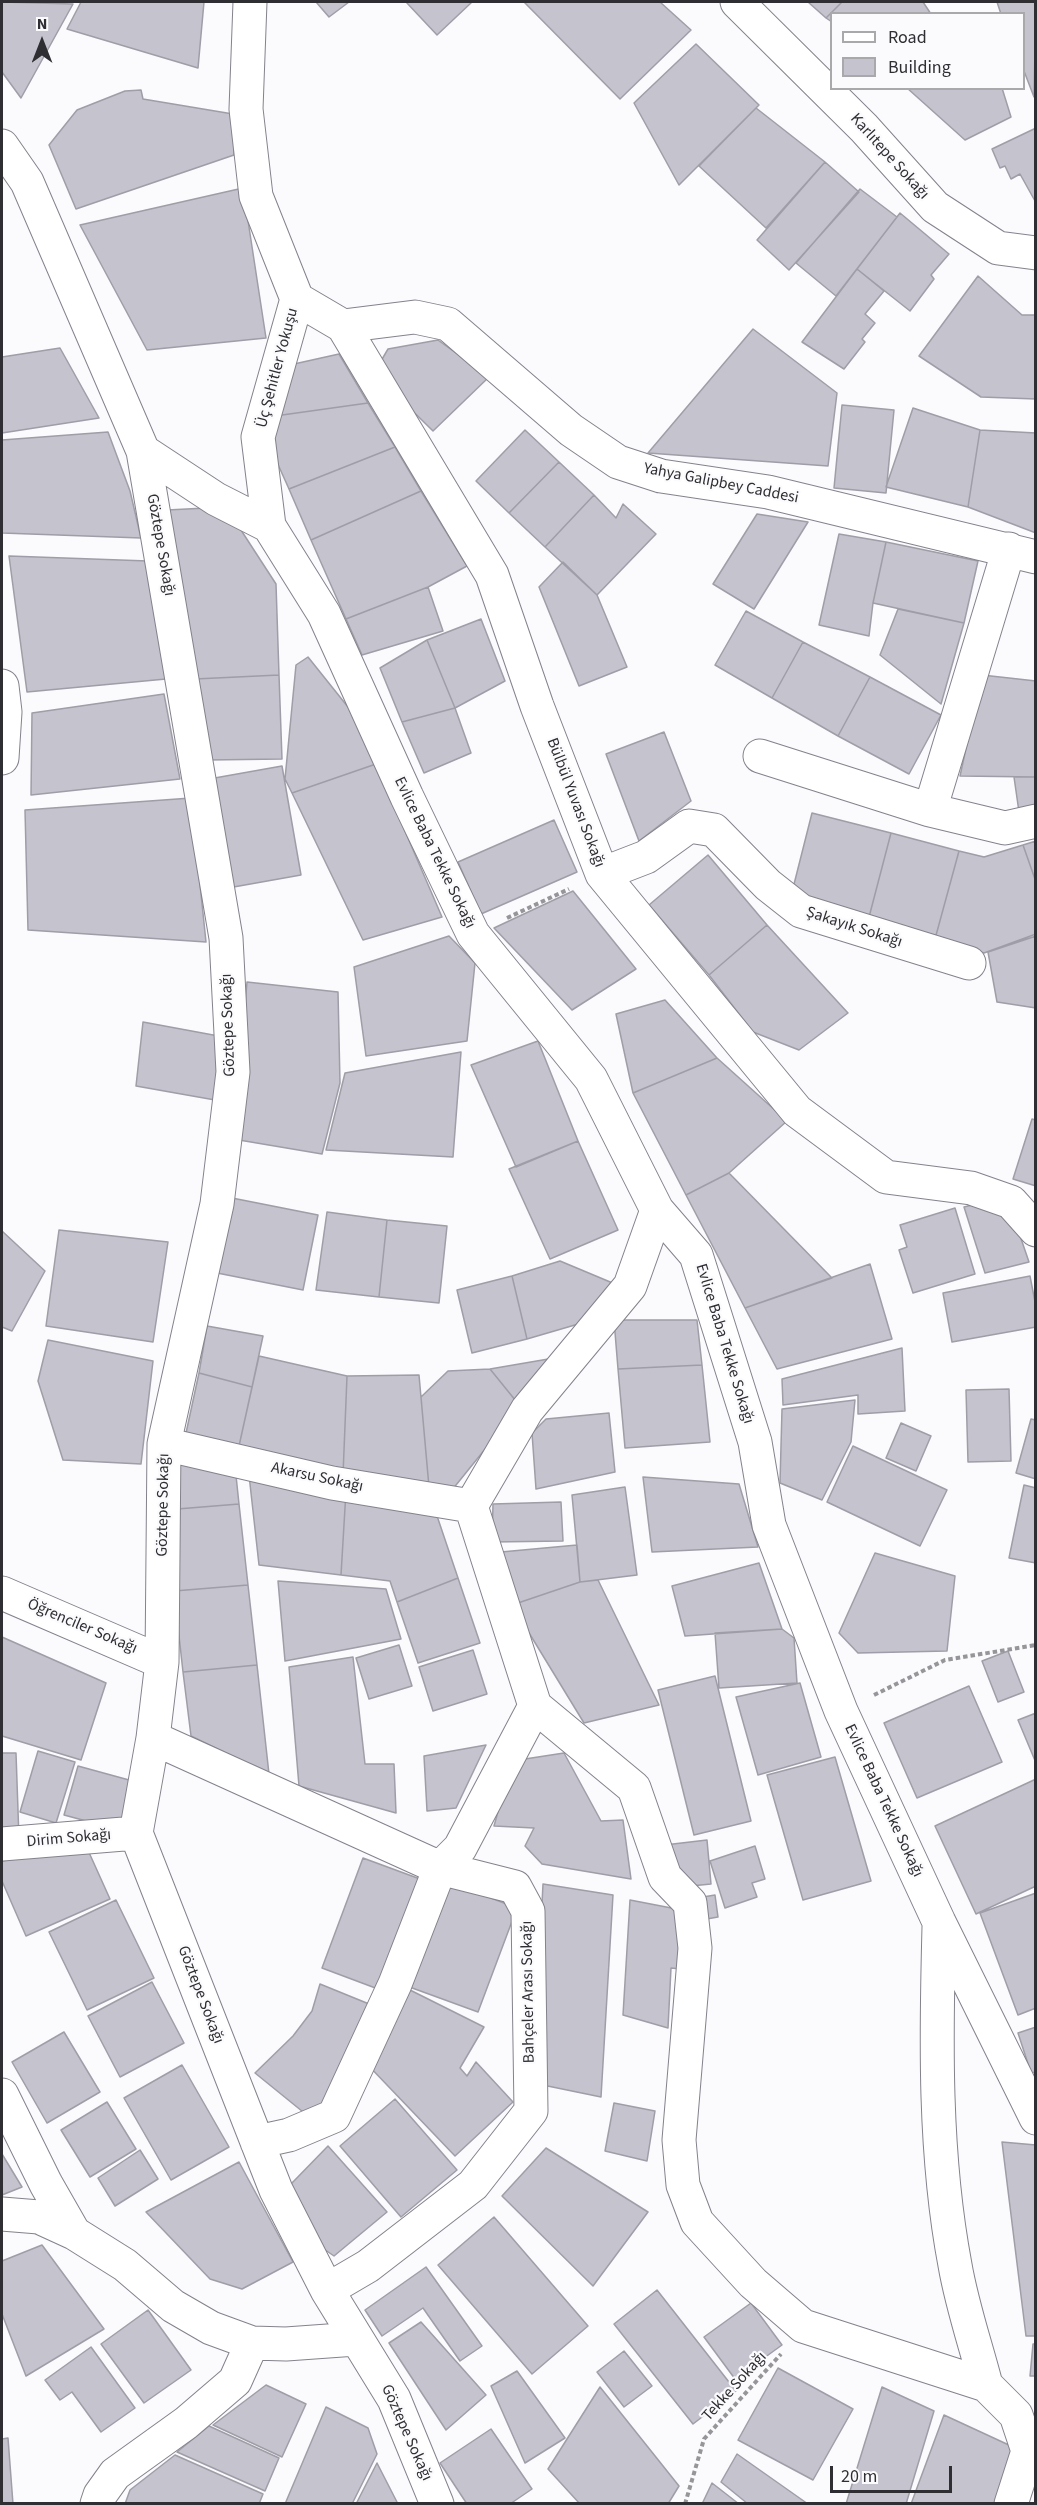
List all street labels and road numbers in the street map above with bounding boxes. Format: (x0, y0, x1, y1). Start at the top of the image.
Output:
street label: Karlıtepe Sokağı (845, 110, 933, 204)
street label: Üç Şehitler Yokuşu (253, 306, 303, 430)
street label: Yahya Galipbey Caddesi (642, 460, 800, 508)
street label: Göztepe Sokağı (142, 492, 178, 598)
street label: Bülbül Yuvası Sokağı (542, 736, 608, 870)
street label: Evlice Baba Tekke Sokağı (389, 774, 479, 932)
street label: Şakayık Sokağı (803, 903, 905, 953)
street label: Göztepe Sokağı (218, 973, 240, 1077)
street label: Evlice Baba Tekke Sokağı (690, 1262, 758, 1426)
street label: Göztepe Sokağı (153, 1453, 175, 1557)
street label: Akarsu Sokağı (269, 1459, 365, 1497)
street label: Öğrenciler Sokağı (24, 1595, 140, 1659)
street label: Evlice Baba Tekke Sokağı (839, 1722, 927, 1880)
street label: Dirim Sokağı (26, 1826, 112, 1852)
street label: Bahçeler Arası Sokağı (518, 1921, 540, 2063)
street label: Göztepe Sokağı (173, 1943, 227, 2047)
street label: Tekke Sokağı (699, 2348, 771, 2426)
street label: Göztepe Sokağı (376, 2382, 436, 2484)

